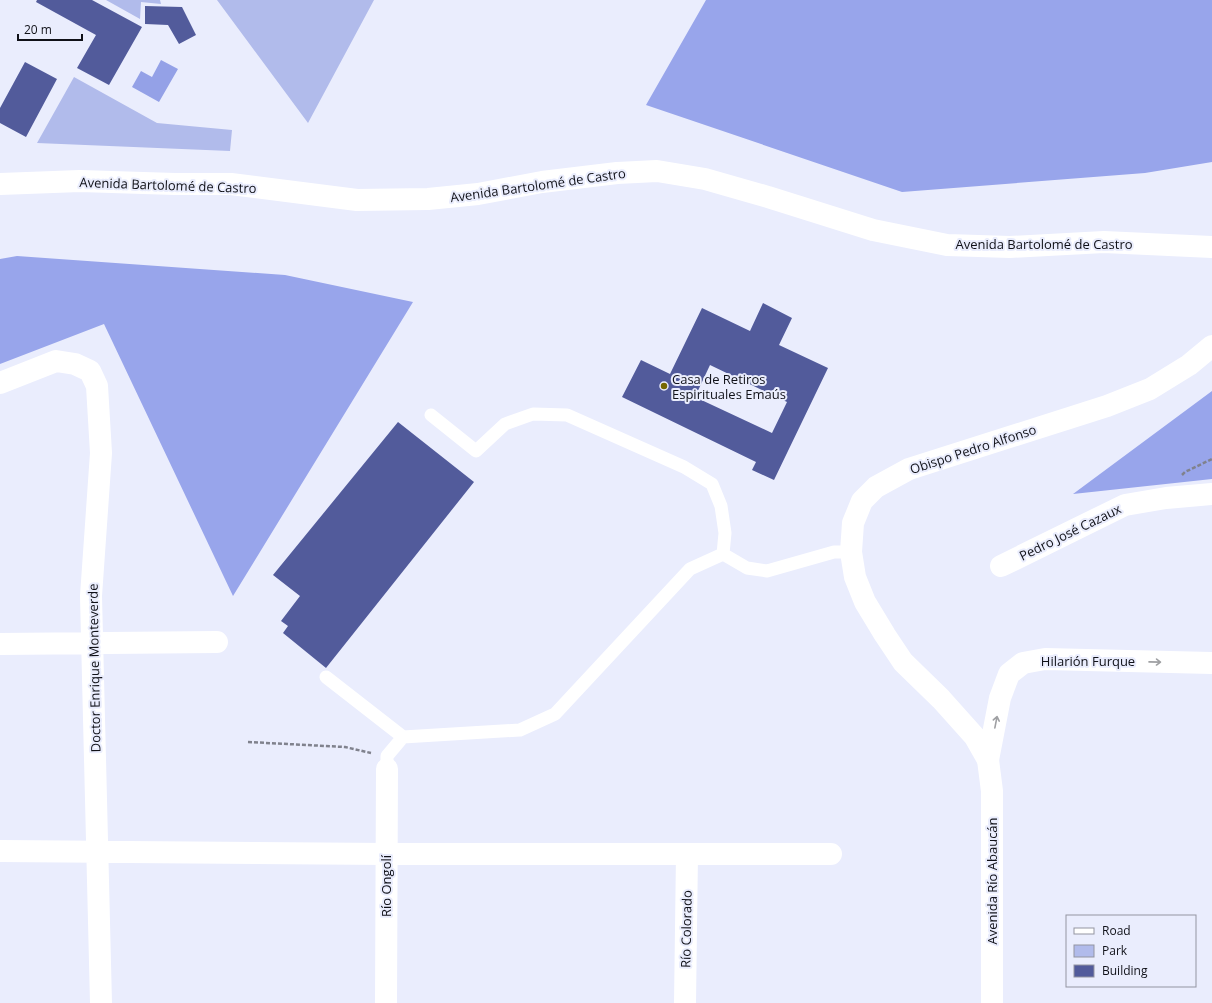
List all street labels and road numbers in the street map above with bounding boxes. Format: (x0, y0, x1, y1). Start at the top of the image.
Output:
street label: Avenida Bartolomé de Castro (449, 164, 627, 206)
street label: Avenida Bartolomé de Castro (79, 173, 257, 197)
street label: Avenida Bartolomé de Castro (955, 235, 1133, 253)
street label: Obispo Pedro Alfonso (907, 420, 1039, 478)
street label: Pedro José Cazaux (1016, 499, 1124, 564)
street label: Doctor Enrique Monteverde (84, 583, 104, 753)
street label: Hilarión Furque (1041, 652, 1135, 670)
street label: Avenida Río Abaucán (983, 817, 1001, 945)
street label: Río Ongolí (377, 854, 395, 917)
street label: Río Colorado (676, 890, 696, 968)

